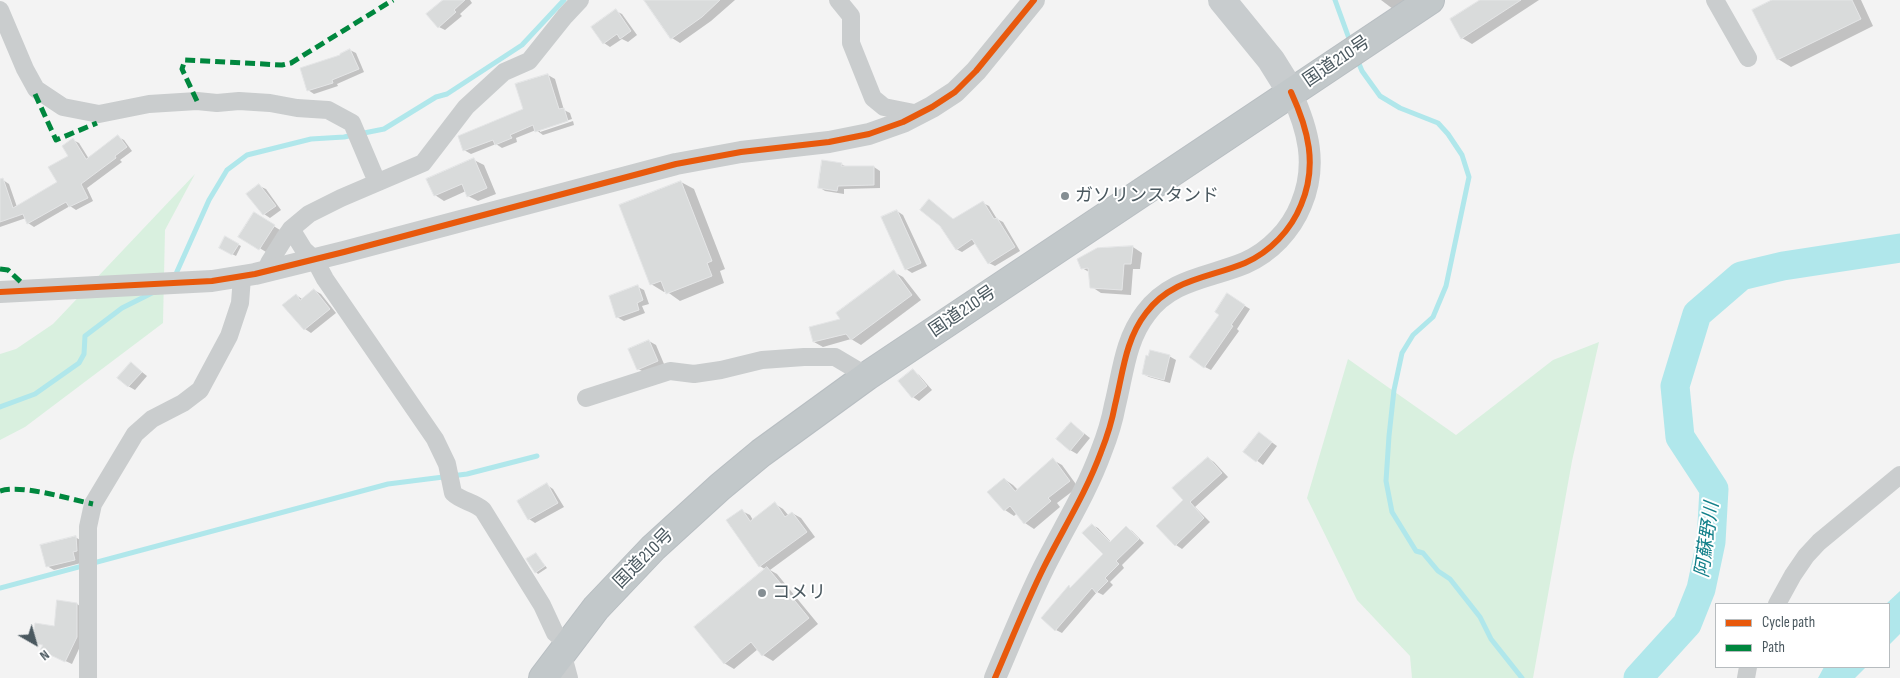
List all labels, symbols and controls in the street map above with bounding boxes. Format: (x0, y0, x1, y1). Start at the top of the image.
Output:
street label: 国道210号 (1300, 32, 1374, 92)
place label: ガソリンスタンド (1075, 185, 1219, 207)
marker: ガソリンスタンド (1059, 190, 1071, 202)
street label: 国道210号 (926, 282, 1000, 342)
water label: 阿蘇野川 (1691, 501, 1725, 579)
street label: 国道210号 (610, 525, 678, 593)
place label: コメリ (772, 582, 826, 604)
marker: コメリ (756, 587, 768, 599)
legend (1715, 603, 1890, 668)
text: Cycle path (1762, 613, 1815, 632)
north arrow (10, 618, 60, 668)
text: Path (1762, 638, 1785, 657)
text: N (36, 646, 53, 664)

